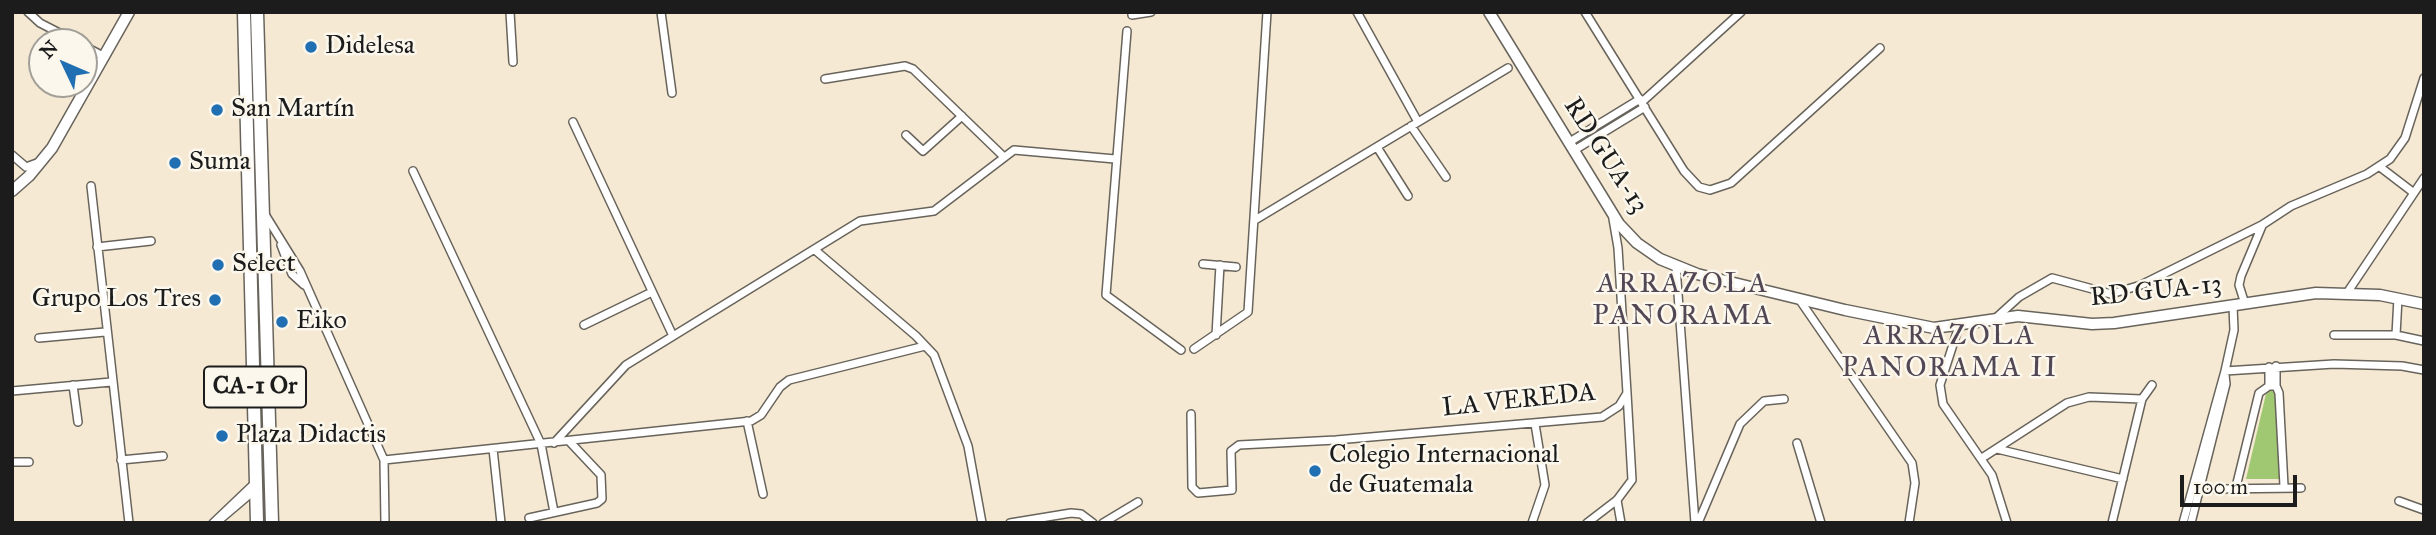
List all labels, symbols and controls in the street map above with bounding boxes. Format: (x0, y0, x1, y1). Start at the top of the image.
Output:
north arrow (28, 28, 98, 98)
place label: Didelesa (325, 31, 415, 63)
text: N (35, 36, 63, 63)
marker: Didelesa (303, 39, 319, 55)
street label: RD GUA-13 (1556, 92, 1654, 220)
place label: San Martín (231, 94, 355, 126)
marker: San Martín (209, 102, 225, 118)
place label: Suma (189, 147, 251, 179)
marker: Suma (167, 155, 183, 171)
place label: Select (232, 249, 296, 281)
marker: Select (210, 257, 226, 273)
district label: ARRAZOLA PANORAMA (1594, 268, 1772, 334)
street label: RD GUA-13 (2089, 270, 2223, 314)
place label: Grupo Los Tres (32, 284, 201, 316)
marker: Grupo Los Tres (207, 292, 223, 308)
place label: Eiko (296, 306, 347, 338)
marker: Eiko (274, 314, 290, 330)
district label: ARRAZOLA PANORAMA II (1843, 320, 2057, 386)
road number: CA-1 Or (204, 366, 306, 408)
street label: LA VEREDA (1441, 377, 1597, 425)
place label: Plaza Didactis (236, 420, 386, 452)
marker: Plaza Didactis (214, 428, 230, 444)
place label: Colegio Internacional de Guatemala (1329, 440, 1559, 502)
scale bar (2184, 462, 2301, 506)
marker: Colegio Internacional de Guatemala (1307, 463, 1323, 479)
text: 100 m (2193, 474, 2248, 500)

